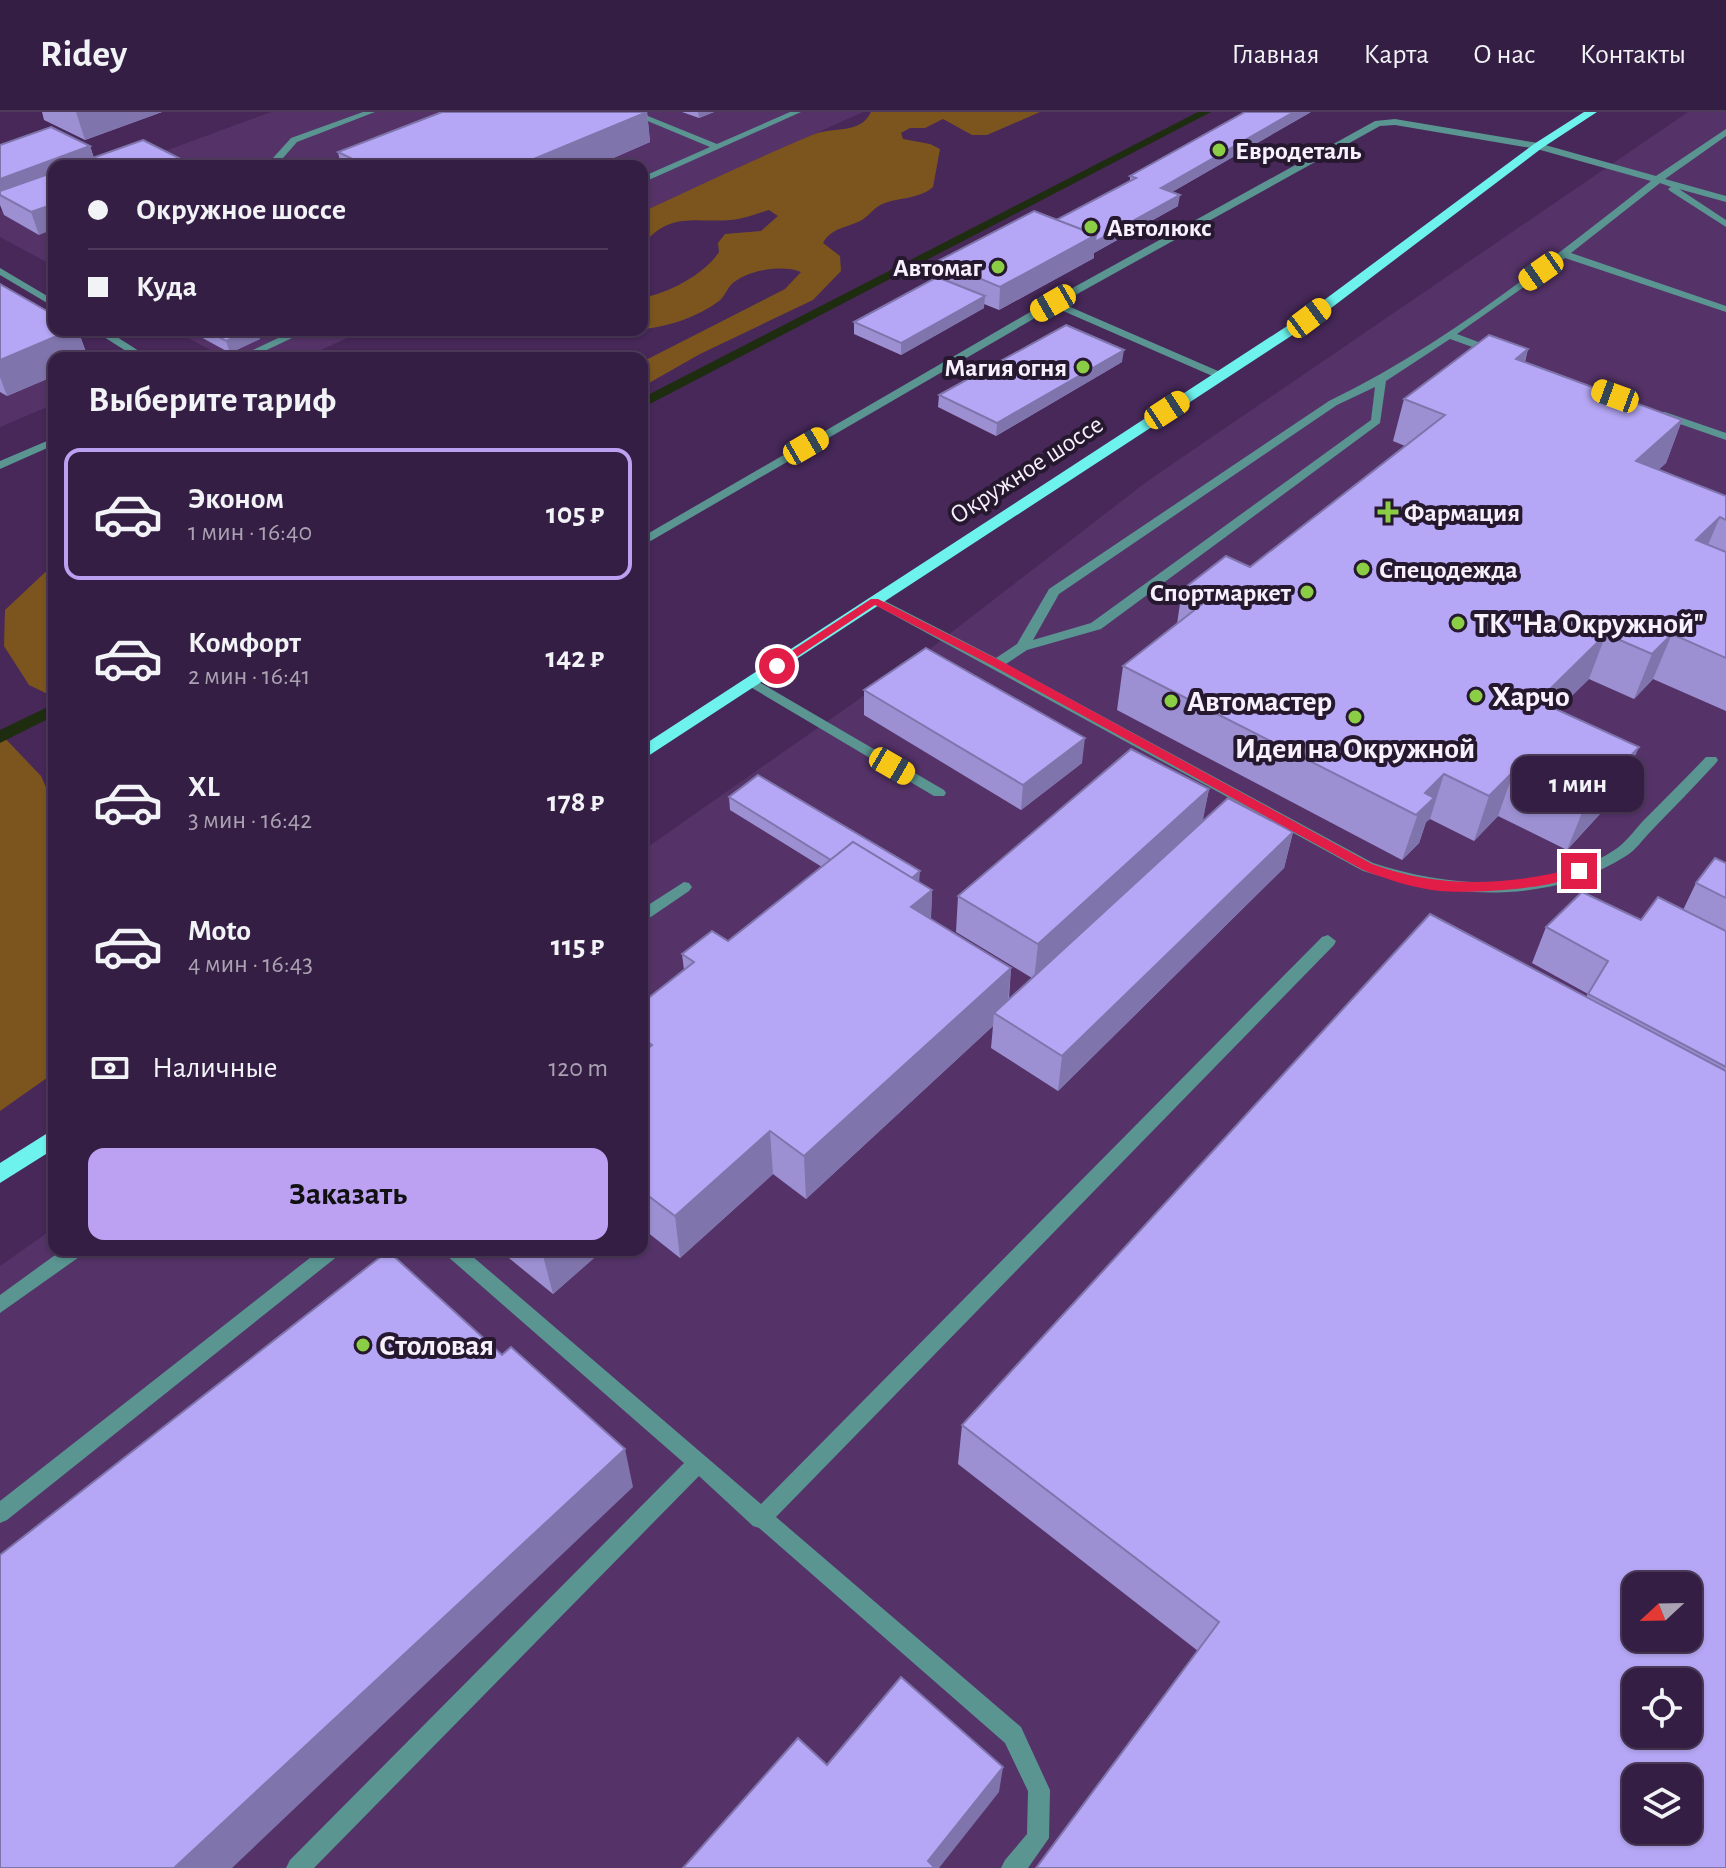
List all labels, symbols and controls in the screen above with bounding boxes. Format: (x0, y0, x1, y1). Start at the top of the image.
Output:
text: Ridey (40, 36, 127, 74)
text: Главная (1231, 41, 1319, 69)
text: Карта (1363, 41, 1429, 69)
text: О нас (1473, 41, 1536, 69)
text: Контакты (1580, 41, 1686, 69)
place label: Евродеталь (1235, 138, 1361, 164)
marker: Евродеталь (1210, 141, 1228, 159)
text: Окружное шоссе (136, 195, 346, 225)
place label: Автолюкс (1107, 215, 1212, 241)
marker: Автолюкс (1082, 218, 1100, 236)
car (1514, 247, 1568, 295)
place label: Автомаг (893, 255, 982, 281)
marker: Автомаг (989, 258, 1007, 276)
text: Куда (136, 272, 197, 302)
car (1026, 281, 1080, 325)
car (1283, 294, 1335, 342)
place label: Магия огня (944, 355, 1067, 381)
marker: Магия огня (1074, 358, 1092, 376)
car (1588, 377, 1642, 415)
text: Выберите тариф (88, 382, 336, 418)
car (1140, 387, 1194, 433)
street label: Окружное шоссе (945, 411, 1108, 529)
car (779, 424, 833, 468)
icon: car (92, 478, 164, 550)
text: Эконом (188, 484, 284, 514)
text: 105 ₽ (546, 499, 604, 529)
place label: Фармация (1404, 500, 1520, 526)
marker: Фармация (1379, 503, 1397, 521)
text: 1 мин · 16:40 (188, 519, 312, 545)
place label: Спецодежда (1379, 557, 1518, 583)
marker: Спецодежда (1354, 560, 1372, 578)
place label: Спортмаркет (1150, 580, 1292, 606)
marker: Спортмаркет (1298, 583, 1316, 601)
place label: ТК "На Окружной" (1474, 609, 1704, 639)
marker: ТК "На Окружной" (1449, 614, 1467, 632)
icon: car (92, 622, 164, 694)
text: Комфорт (188, 628, 301, 658)
text: 142 ₽ (545, 643, 604, 673)
route start (759, 648, 795, 684)
text: 2 мин · 16:41 (188, 663, 310, 689)
place label: Харчо (1492, 682, 1570, 712)
place label: Автомастер (1187, 687, 1332, 717)
marker: Харчо (1467, 687, 1485, 705)
marker: Автомастер (1162, 692, 1180, 710)
marker: Идеи на Окружной (1346, 708, 1364, 726)
place label: Идеи на Окружной (1235, 734, 1475, 764)
car (865, 744, 919, 788)
callout: 1 мин (1513, 755, 1645, 811)
icon: car (92, 766, 164, 838)
text: 1 мин (1549, 771, 1607, 797)
text: XL (188, 772, 220, 802)
text: 178 ₽ (547, 787, 604, 817)
text: 3 мин · 16:42 (188, 807, 312, 833)
route end (1561, 853, 1597, 889)
icon: car (92, 910, 164, 982)
text: Moto (188, 916, 251, 946)
text: 115 ₽ (551, 931, 604, 961)
text: 4 мин · 16:43 (188, 951, 313, 977)
icon: cash (88, 1046, 132, 1090)
text: Наличные (152, 1053, 278, 1083)
text: 120 m (548, 1055, 608, 1081)
button: Заказать (88, 1148, 608, 1240)
place label: Столовая (379, 1331, 494, 1361)
marker: Столовая (354, 1336, 372, 1354)
north arrow (1622, 1572, 1702, 1652)
map controls (1622, 1572, 1702, 1844)
button: locate (1622, 1668, 1702, 1748)
button: layers (1622, 1764, 1702, 1844)

